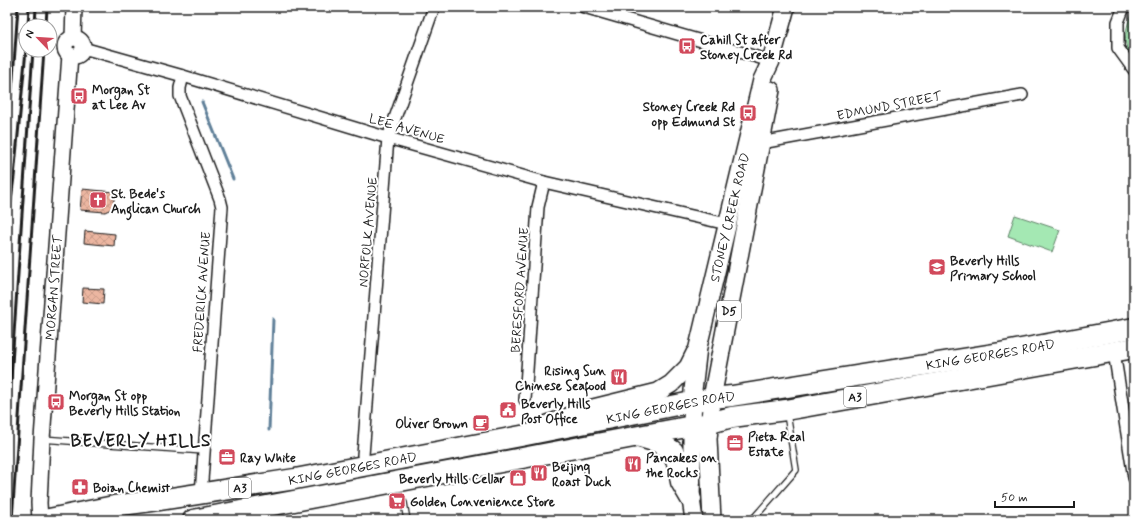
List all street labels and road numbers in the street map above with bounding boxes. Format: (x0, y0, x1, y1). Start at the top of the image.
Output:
street label: EDMUND STREET (836, 88, 944, 125)
street label: LEE AVENUE (367, 111, 447, 148)
street label: STONEY CREEK ROAD (707, 151, 754, 284)
street label: NORFOLK AVENUE (355, 176, 382, 288)
street label: BERESFORD AVENUE (508, 227, 533, 353)
street label: FREDERICK AVENUE (190, 231, 215, 353)
street label: MORGAN STREET (42, 233, 67, 341)
road number: D5 (717, 301, 741, 321)
street label: KING GEORGES ROAD (925, 336, 1056, 375)
road number: A3 (844, 387, 866, 407)
street label: KING GEORGES ROAD (605, 389, 736, 429)
street label: KING GEORGES ROAD (287, 449, 419, 490)
road number: A3 (229, 478, 251, 498)

